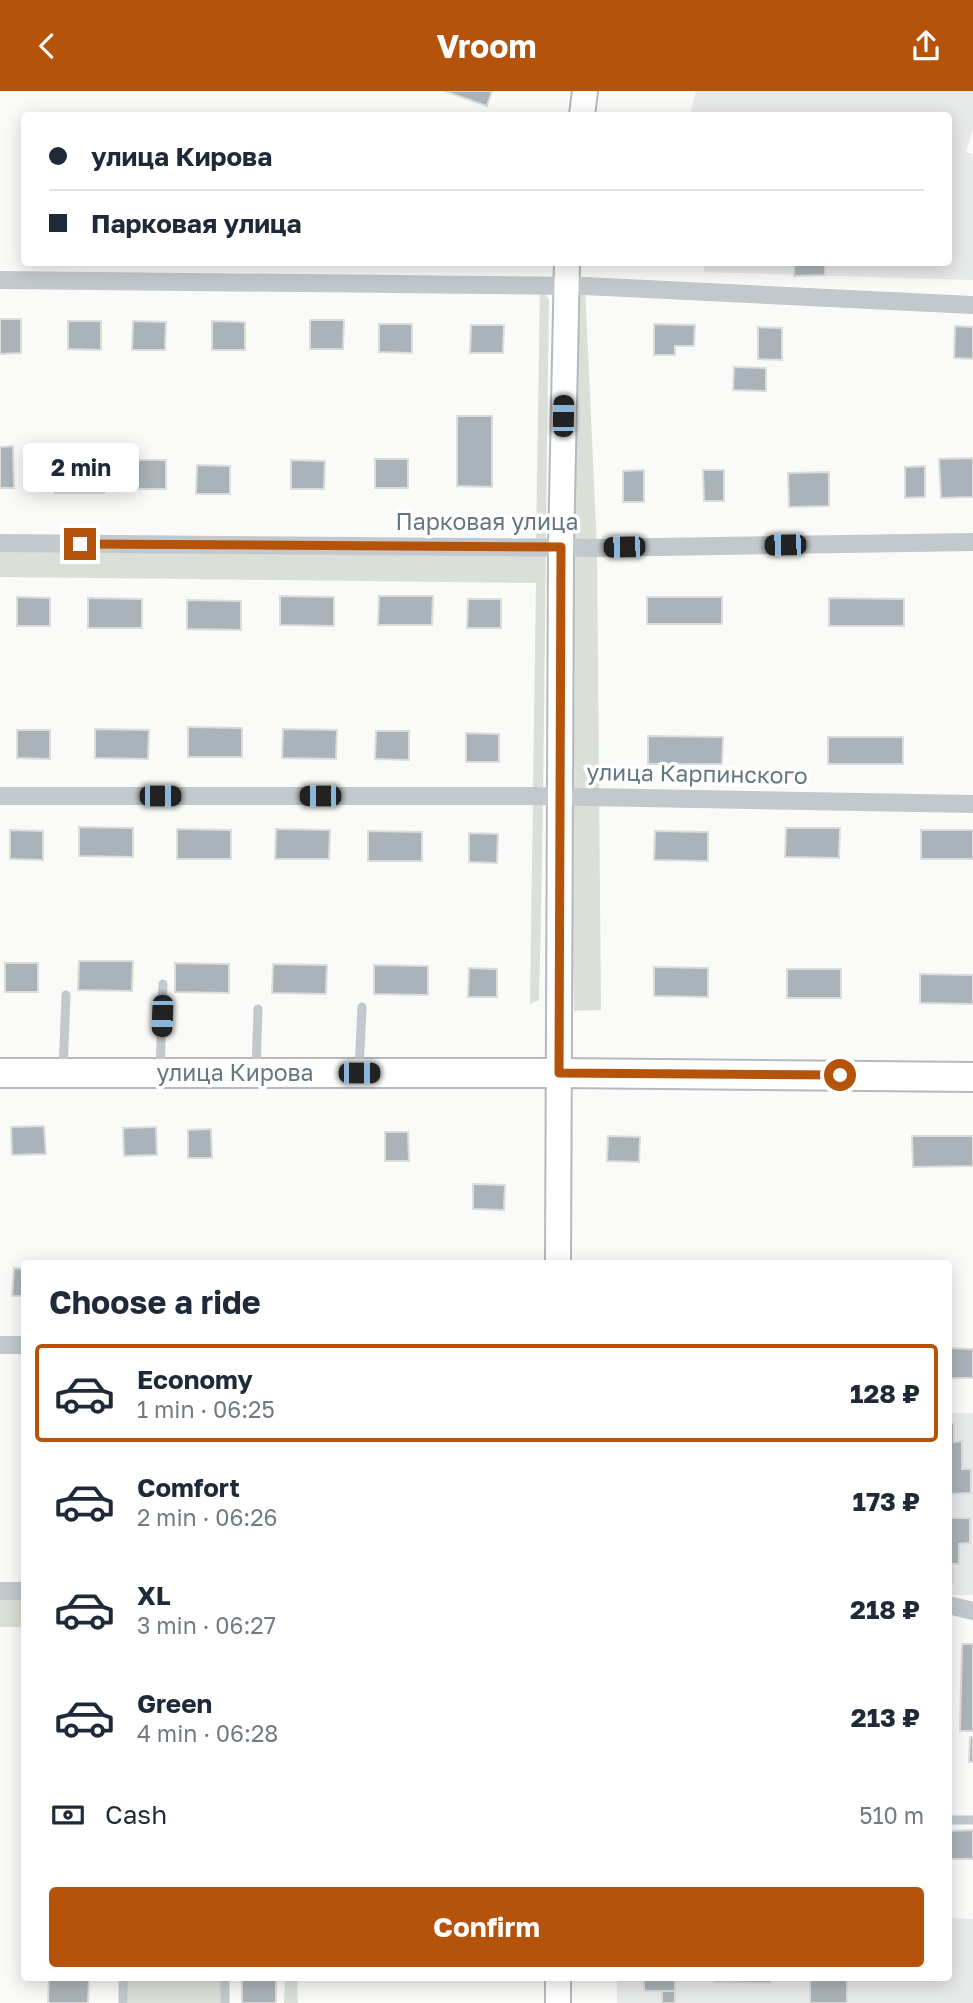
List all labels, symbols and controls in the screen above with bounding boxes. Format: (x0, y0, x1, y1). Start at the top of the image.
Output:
icon: back (28, 27, 66, 65)
text: Vroom (437, 27, 537, 65)
icon: share (907, 27, 945, 65)
text: улица Кирова (91, 141, 272, 172)
text: Парковая улица (91, 208, 302, 239)
car (553, 395, 574, 437)
callout: 2 min (22, 442, 138, 491)
text: 2 min (51, 453, 111, 481)
street label: Парковая улица (395, 507, 579, 535)
route end (64, 528, 96, 560)
car (764, 534, 807, 556)
car (603, 536, 646, 558)
street label: улица Карпинского (586, 757, 808, 789)
car (140, 786, 182, 807)
car (300, 786, 342, 807)
car (151, 995, 174, 1037)
street label: улица Кирова (156, 1058, 314, 1086)
route start (824, 1059, 856, 1091)
car (339, 1063, 381, 1084)
text: Choose a ride (49, 1283, 261, 1321)
icon: car (53, 1362, 116, 1425)
text: Economy (137, 1364, 253, 1395)
text: 128 ₽ (850, 1378, 920, 1409)
text: 1 min · 06:25 (137, 1395, 275, 1423)
icon: car (53, 1470, 116, 1533)
text: Comfort (137, 1472, 240, 1503)
text: 173 ₽ (853, 1486, 920, 1517)
text: 2 min · 06:26 (137, 1503, 277, 1531)
icon: car (53, 1578, 116, 1641)
text: XL (137, 1580, 171, 1611)
text: 218 ₽ (850, 1594, 920, 1625)
text: 3 min · 06:27 (137, 1611, 276, 1639)
icon: car (53, 1686, 116, 1749)
text: Green (137, 1688, 212, 1719)
text: 213 ₽ (851, 1702, 920, 1733)
text: 4 min · 06:28 (137, 1719, 278, 1747)
icon: cash (49, 1796, 87, 1834)
text: Cash (105, 1799, 167, 1830)
text: 510 m (859, 1801, 924, 1829)
button: Confirm (49, 1887, 924, 1967)

